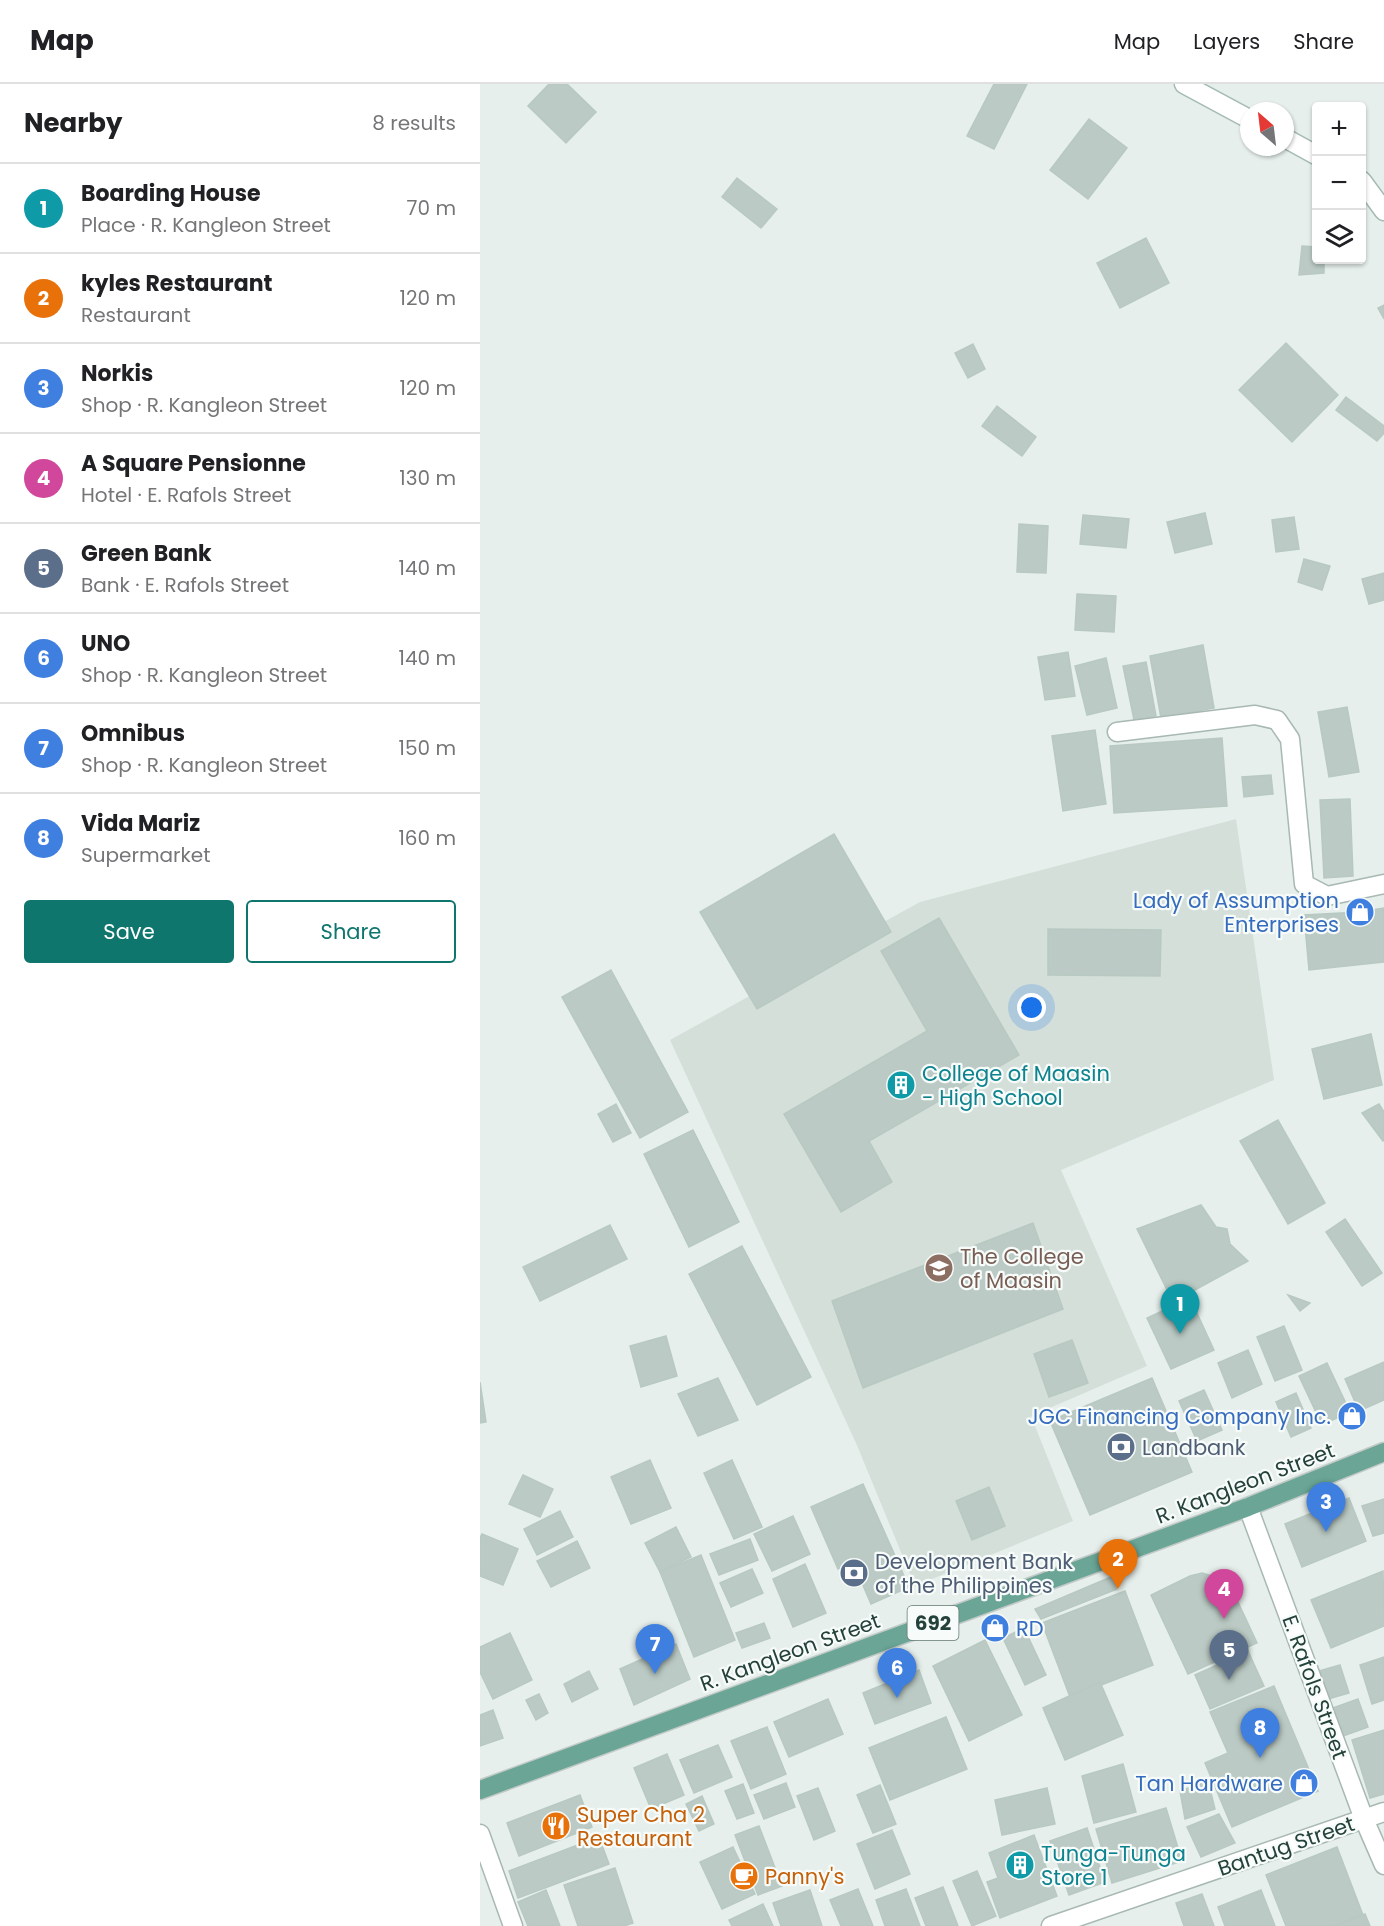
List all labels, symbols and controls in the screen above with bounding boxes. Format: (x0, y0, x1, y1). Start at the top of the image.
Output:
text: Map (30, 21, 94, 60)
text: Map (1114, 27, 1160, 56)
text: Layers (1193, 27, 1260, 56)
text: Share (1293, 27, 1354, 56)
north arrow (1240, 102, 1294, 156)
map controls (1312, 102, 1366, 264)
button: + (1312, 102, 1366, 156)
text: Nearby (24, 105, 122, 141)
text: 8 results (372, 109, 456, 137)
button: − (1312, 156, 1366, 210)
text: Boarding House (81, 178, 260, 209)
text: 1 (40, 194, 47, 222)
text: 70 m (407, 194, 456, 222)
button: layers (1312, 210, 1366, 264)
text: Place · R. Kangleon Street (81, 211, 331, 239)
text: kyles Restaurant (81, 268, 272, 299)
text: 2 (38, 284, 49, 312)
text: 120 m (400, 284, 456, 312)
text: Restaurant (81, 301, 191, 329)
text: Norkis (81, 358, 153, 389)
text: 3 (37, 374, 50, 402)
text: 120 m (400, 374, 456, 402)
text: Shop · R. Kangleon Street (81, 391, 327, 419)
text: A Square Pensionne (81, 448, 306, 479)
text: 4 (37, 464, 50, 492)
text: 130 m (399, 464, 456, 492)
text: Hotel · E. Rafols Street (81, 481, 291, 509)
text: Green Bank (81, 538, 212, 569)
text: 5 (37, 554, 50, 582)
text: 140 m (399, 554, 456, 582)
text: Bank · E. Rafols Street (81, 571, 289, 599)
text: UNO (81, 628, 130, 659)
text: 6 (37, 644, 50, 672)
text: 140 m (399, 644, 456, 672)
text: Shop · R. Kangleon Street (81, 661, 327, 689)
text: Omnibus (81, 718, 185, 749)
text: 7 (38, 734, 49, 762)
text: 150 m (399, 734, 456, 762)
text: Shop · R. Kangleon Street (81, 751, 327, 779)
text: Vida Mariz (81, 808, 200, 839)
text: 8 (37, 824, 50, 852)
text: 160 m (398, 824, 456, 852)
text: Supermarket (81, 841, 210, 869)
place label: Lady of Assumption Enterprises (1133, 886, 1339, 939)
shop icon: Lady of Assumption Enterprises (1344, 896, 1376, 928)
button: Save (24, 900, 234, 963)
button: Share (246, 900, 456, 963)
your location (1017, 993, 1046, 1022)
place label: College of Maasin - High School (922, 1059, 1110, 1112)
building icon: College of Maasin - High School (885, 1069, 917, 1101)
place label: The College of Maasin (960, 1242, 1084, 1295)
school or university icon: The College of Maasin (923, 1252, 955, 1284)
pin: 1 (1160, 1284, 1200, 1334)
shop icon: JGC Financing Company Inc. (1336, 1400, 1368, 1432)
place label: JGC Financing Company Inc. (1027, 1402, 1331, 1431)
bank icon: Landbank (1105, 1431, 1137, 1463)
place label: Landbank (1142, 1433, 1246, 1462)
street label: R. Kangleon Street (1151, 1436, 1339, 1530)
pin: 3 (1306, 1482, 1346, 1532)
pin: 2 (1098, 1540, 1138, 1589)
place label: Development Bank of the Philippines (875, 1547, 1073, 1600)
bank icon: Development Bank of the Philippines (838, 1557, 870, 1589)
pin: 4 (1204, 1570, 1244, 1619)
street label: R. Kangleon Street (696, 1606, 884, 1698)
road number: 692 (908, 1606, 958, 1640)
street label: E. Rafols Street (1275, 1611, 1355, 1763)
shop icon: RD (979, 1612, 1011, 1644)
place label: RD (1016, 1614, 1044, 1643)
pin: 7 (636, 1624, 675, 1674)
pin: 5 (1210, 1630, 1248, 1680)
pin: 6 (878, 1648, 916, 1698)
pin: 8 (1240, 1708, 1280, 1758)
shop icon: Tan Hardware (1288, 1767, 1320, 1799)
place label: Tan Hardware (1135, 1769, 1283, 1798)
place label: Super Cha 2 Restaurant (577, 1800, 705, 1853)
street label: Bantug Street (1214, 1809, 1358, 1883)
restaurant icon: Super Cha 2 Restaurant (540, 1810, 572, 1842)
place label: Tunga-Tunga Store 1 (1041, 1839, 1186, 1892)
building icon: Tunga-Tunga Store 1 (1004, 1849, 1036, 1881)
cafe icon: Panny's (728, 1860, 760, 1892)
place label: Panny's (765, 1862, 844, 1891)

